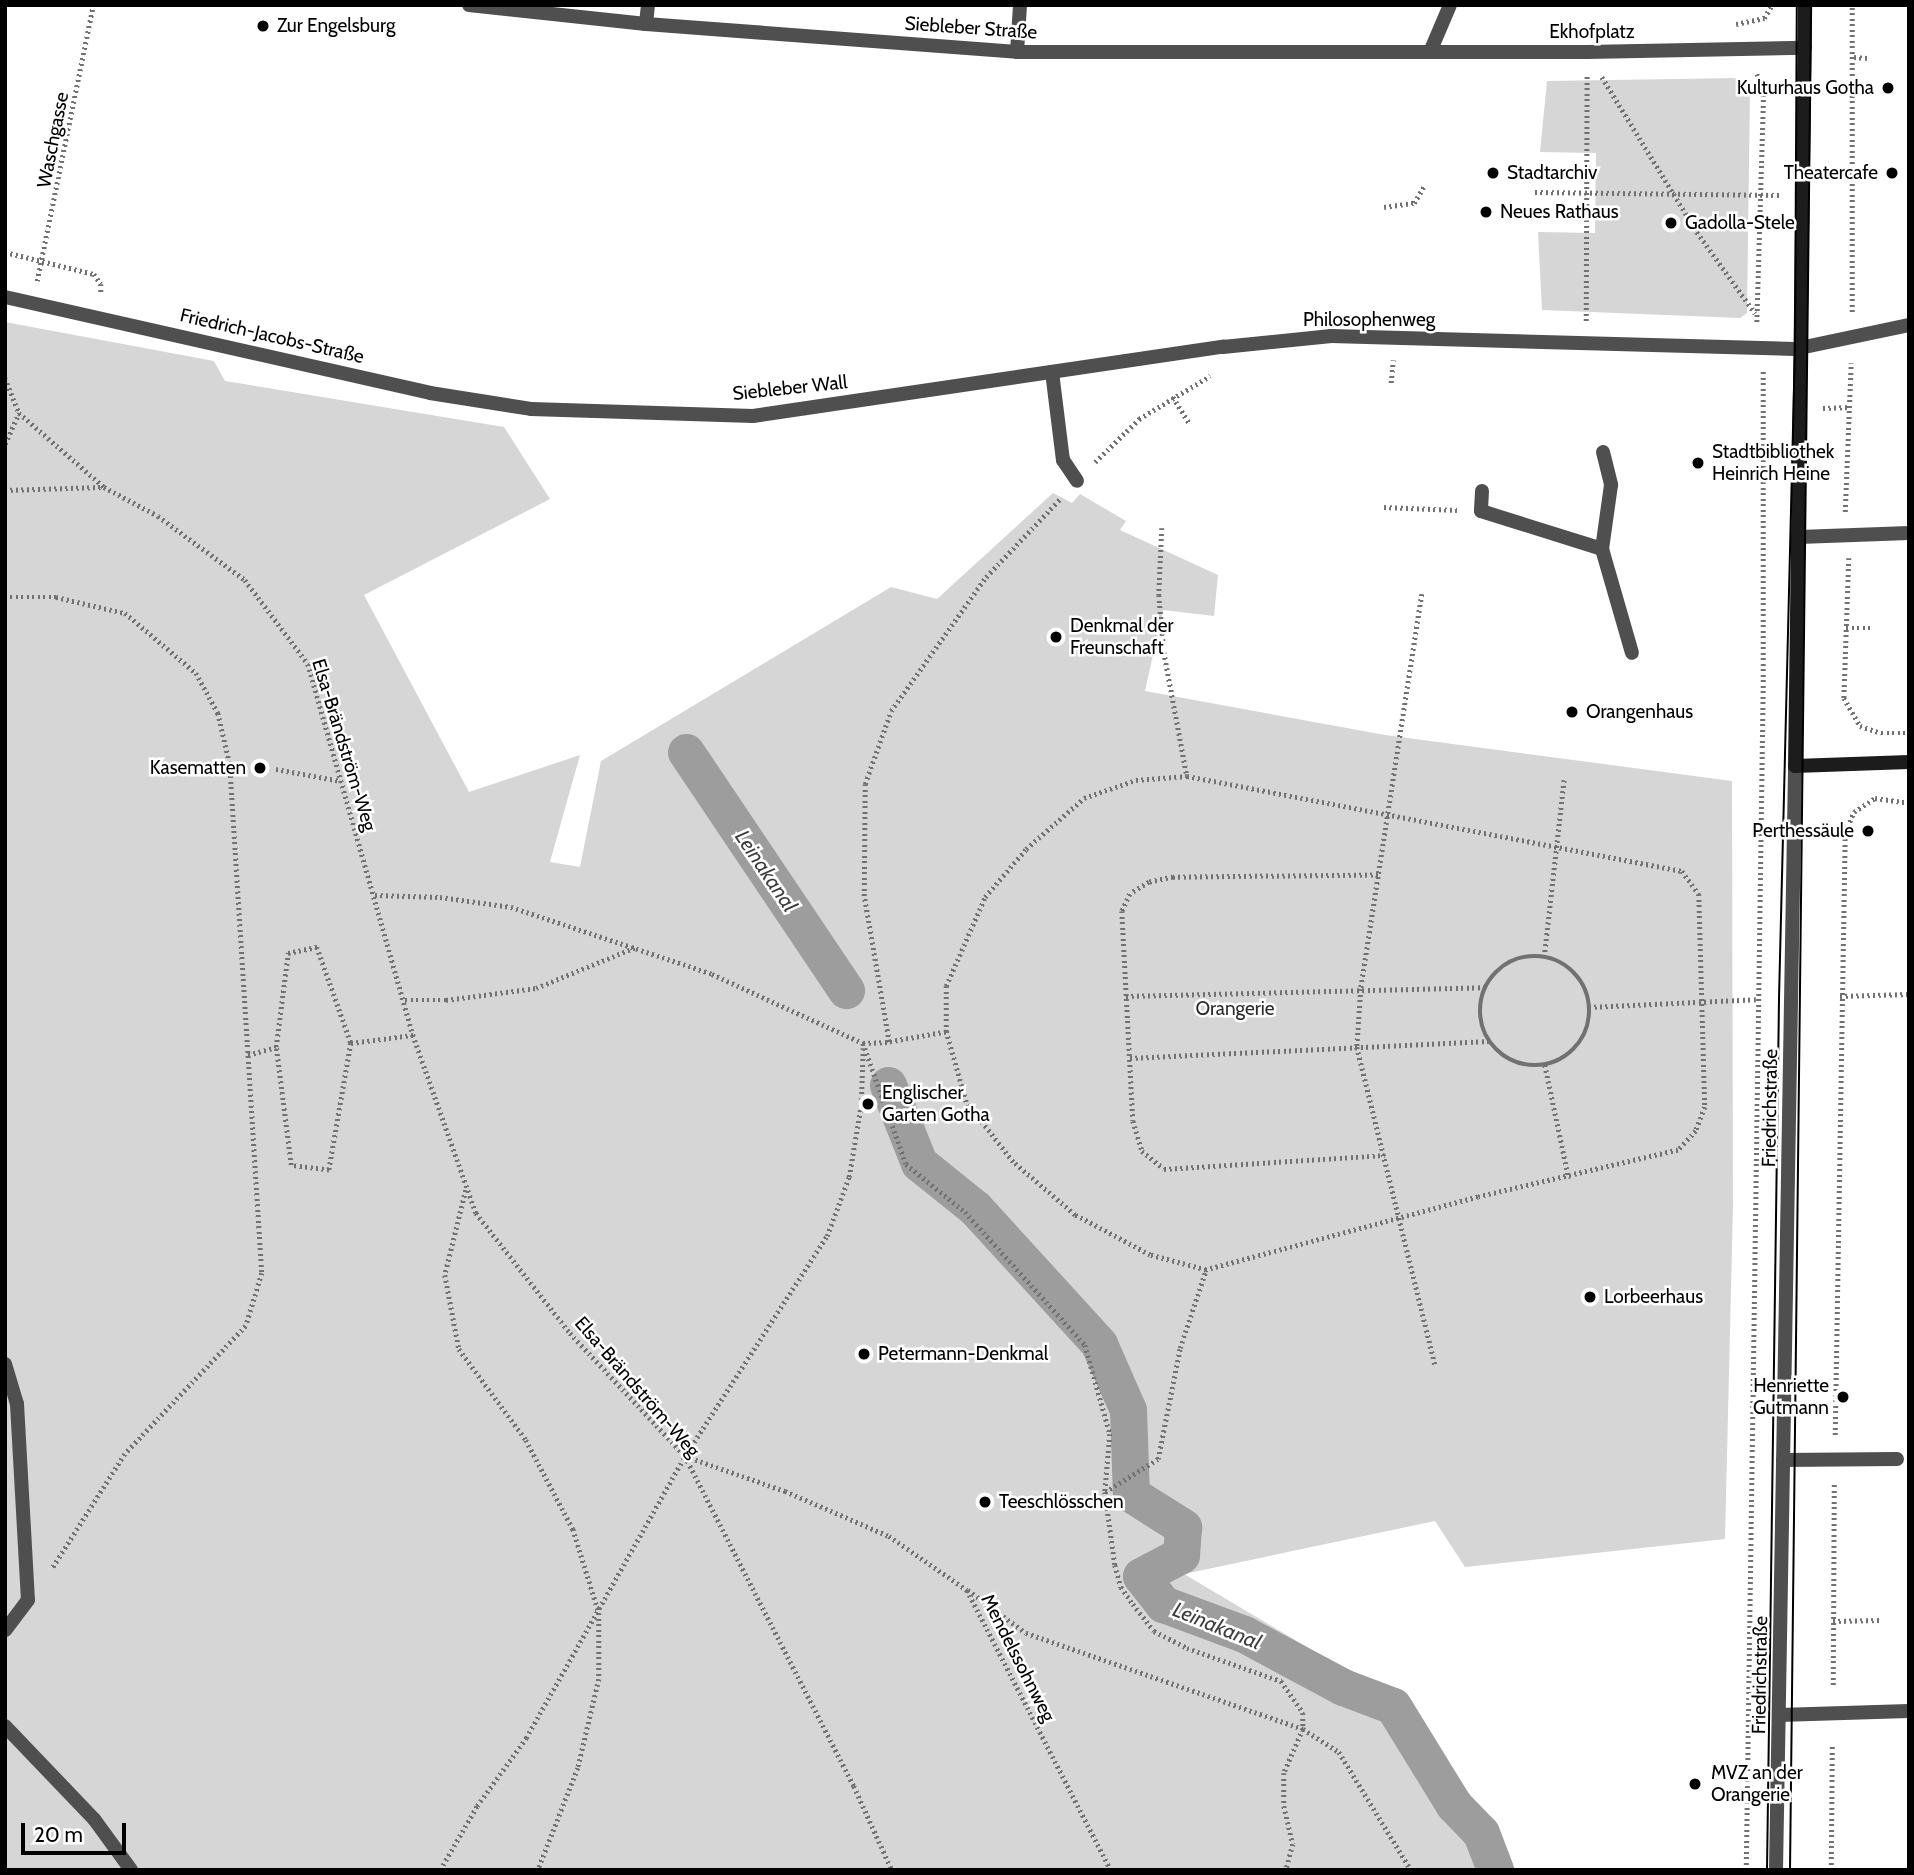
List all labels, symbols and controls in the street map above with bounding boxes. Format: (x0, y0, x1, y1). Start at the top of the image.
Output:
street label: Siebleber Straße (904, 12, 1038, 44)
place label: Zur Engelsburg (277, 15, 395, 37)
marker: Zur Engelsburg (255, 18, 271, 34)
street label: Ekhofplatz (1549, 21, 1635, 43)
place label: Kulturhaus Gotha (1737, 77, 1874, 99)
marker: Kulturhaus Gotha (1880, 80, 1896, 96)
street label: Waschgasse (33, 90, 73, 190)
place label: Stadtarchiv (1507, 162, 1597, 184)
place label: Theatercafe (1784, 162, 1878, 184)
marker: Stadtarchiv (1485, 165, 1501, 181)
marker: Theatercafe (1884, 165, 1900, 181)
place label: Neues Rathaus (1500, 201, 1619, 223)
marker: Neues Rathaus (1478, 204, 1494, 220)
place label: Gadolla-Stele (1685, 212, 1795, 234)
marker: Gadolla-Stele (1663, 215, 1679, 231)
street label: Friedrich-Jacobs-Straße (178, 304, 366, 368)
street label: Philosophenweg (1303, 309, 1435, 331)
street label: Siebleber Wall (731, 371, 849, 405)
place label: Stadtbibliothek Heinrich Heine (1712, 441, 1834, 485)
marker: Stadtbibliothek Heinrich Heine (1690, 455, 1706, 471)
place label: Denkmal der Freunschaft (1070, 615, 1173, 659)
marker: Denkmal der Freunschaft (1048, 629, 1064, 645)
street label: Elsa-Brändström-Weg (307, 656, 381, 834)
place label: Orangenhaus (1586, 701, 1693, 723)
marker: Orangenhaus (1564, 704, 1580, 720)
place label: Kasematten (150, 757, 246, 779)
marker: Kasematten (252, 760, 268, 776)
place label: Perthessäule (1752, 820, 1854, 842)
marker: Perthessäule (1860, 823, 1876, 839)
water label: Leinakanal (730, 825, 802, 917)
park label: Orangerie (1195, 998, 1275, 1020)
street label: Friedrichstraße (1758, 1049, 1782, 1167)
place label: Englischer Garten Gotha (882, 1082, 990, 1126)
marker: Englischer Garten Gotha (860, 1096, 876, 1112)
place label: Lorbeerhaus (1604, 1286, 1703, 1308)
marker: Lorbeerhaus (1582, 1289, 1598, 1305)
street label: Elsa-Brändström-Weg (570, 1312, 704, 1462)
place label: Petermann-Denkmal (878, 1343, 1048, 1365)
marker: Petermann-Denkmal (856, 1346, 872, 1362)
place label: Henriette Gutmann (1753, 1375, 1829, 1419)
marker: Henriette Gutmann (1835, 1389, 1851, 1405)
place label: Teeschlösschen (999, 1491, 1124, 1513)
marker: Teeschlösschen (977, 1494, 993, 1510)
street label: Mendelssohnweg (976, 1590, 1060, 1726)
water label: Leinakanal (1169, 1597, 1265, 1655)
street label: Friedrichstraße (1748, 1616, 1772, 1734)
place label: MVZ an der Orangerie (1711, 1762, 1803, 1806)
marker: MVZ an der Orangerie (1685, 1774, 1705, 1794)
scale bar (24, 1808, 130, 1852)
text: 20 m (34, 1822, 83, 1847)

